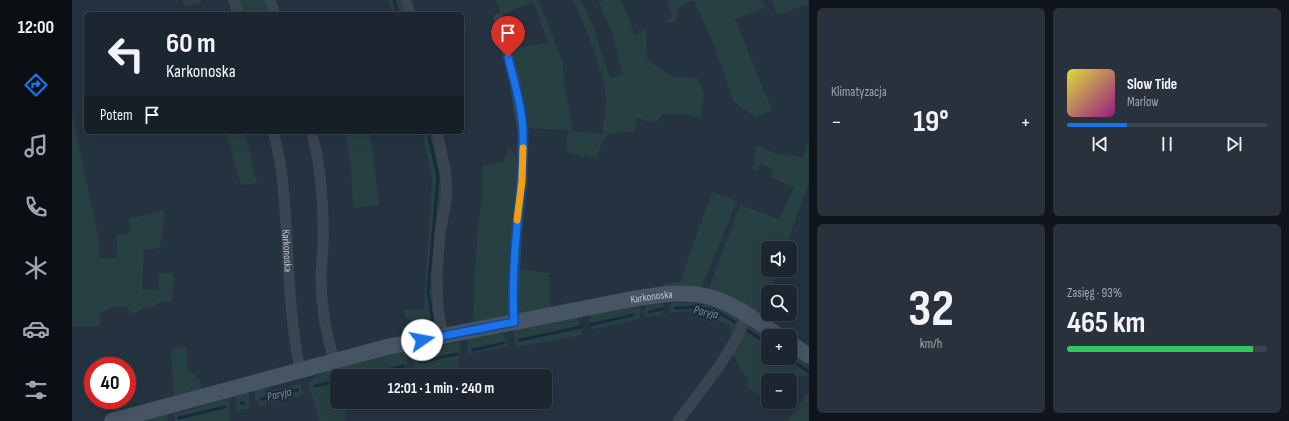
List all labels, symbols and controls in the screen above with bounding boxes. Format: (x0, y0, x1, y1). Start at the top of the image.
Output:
pin (491, 16, 525, 57)
text: 12:00 (18, 17, 54, 38)
icon: arrive (497, 22, 519, 44)
text: 60 m (166, 27, 215, 60)
icon: left (100, 28, 152, 80)
text: Karkonoska (166, 61, 236, 82)
icon: directions (22, 71, 50, 99)
text: Slow Tide (1127, 75, 1177, 94)
text: Klimatyzacja (831, 84, 887, 100)
text: Marlow (1127, 94, 1159, 110)
icon: arrive (141, 104, 163, 126)
text: 19° (913, 104, 949, 140)
text: Potem (100, 106, 133, 125)
text: − (831, 109, 842, 136)
text: + (1020, 109, 1031, 136)
icon: music (22, 132, 50, 160)
icon: previous (1089, 133, 1111, 155)
icon: pause (1156, 133, 1178, 155)
icon: next (1223, 133, 1245, 155)
icon: phone (22, 193, 50, 221)
street label: Karkonoska (279, 229, 295, 272)
map controls (761, 241, 797, 409)
button: sound (761, 241, 797, 277)
icon: climate (22, 254, 50, 282)
text: 32 (908, 278, 954, 341)
button: search (761, 285, 797, 321)
text: Zasięg · 93% (1067, 285, 1122, 301)
street label: Karkonoska (629, 288, 673, 306)
water label: Paryja (692, 303, 720, 322)
text: 465 km (1067, 305, 1146, 341)
icon: car (22, 315, 50, 343)
position arrow (401, 319, 443, 361)
button: + (761, 329, 797, 365)
text: km/h (920, 336, 942, 352)
speed limit sign: 40 (84, 357, 136, 409)
button: − (761, 373, 797, 409)
icon: filters (22, 376, 50, 404)
text: 12:01 · 1 min · 240 m (388, 379, 494, 398)
water label: Paryja (265, 384, 293, 405)

